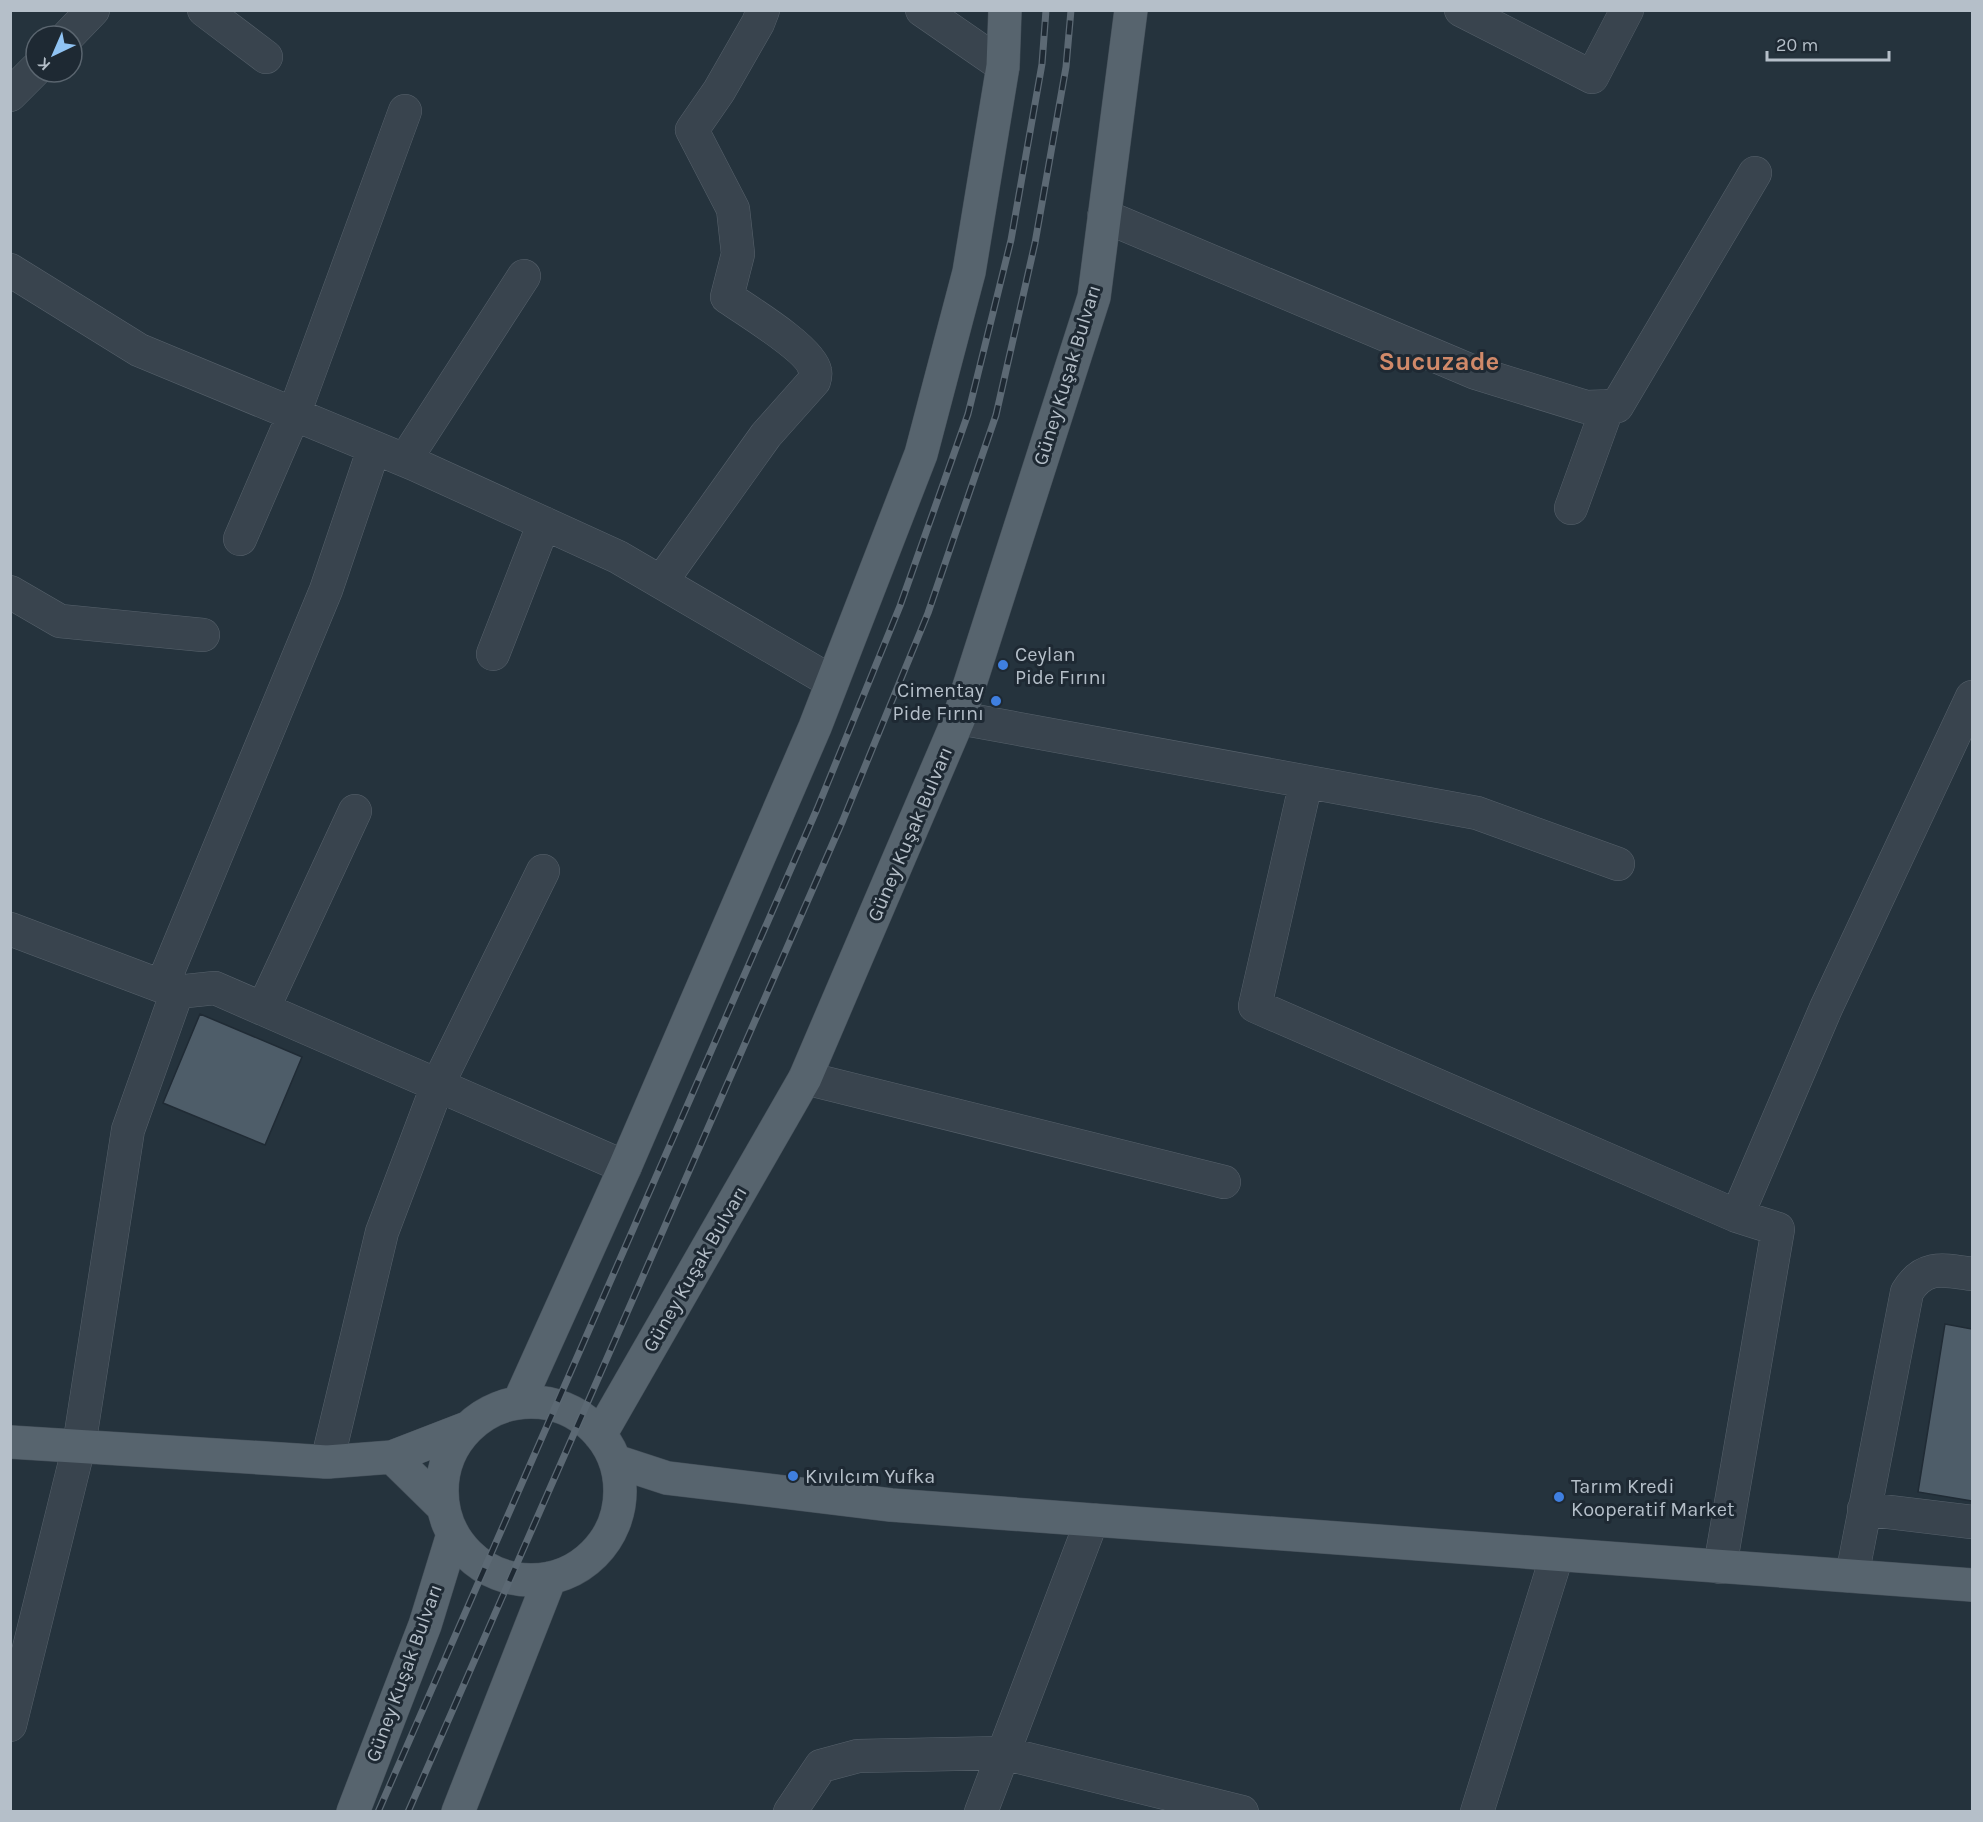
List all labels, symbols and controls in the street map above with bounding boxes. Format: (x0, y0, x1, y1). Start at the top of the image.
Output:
north arrow (24, 24, 84, 84)
scale bar (1767, 24, 1888, 62)
text: 20 m (1776, 34, 1818, 56)
text: K (33, 54, 54, 75)
street label: Güney Kuşak Bulvarı (1029, 282, 1105, 468)
district label: Sucuzade (1379, 346, 1499, 377)
place label: Ceylan Pide Fırını (1015, 643, 1107, 689)
marker: Ceylan Pide Fırını (996, 658, 1010, 672)
place label: Cimentay Pide Fırını (892, 679, 984, 725)
marker: Cimentay Pide Fırını (989, 694, 1003, 708)
street label: Güney Kuşak Bulvarı (863, 743, 957, 925)
street label: Güney Kuşak Bulvarı (638, 1182, 752, 1356)
place label: Kıvılcım Yufka (805, 1465, 935, 1488)
marker: Kıvılcım Yufka (786, 1469, 800, 1483)
place label: Tarım Kredi Kooperatif Market (1571, 1475, 1735, 1521)
marker: Tarım Kredi Kooperatif Market (1552, 1490, 1566, 1504)
street label: Güney Kuşak Bulvarı (361, 1581, 447, 1765)

